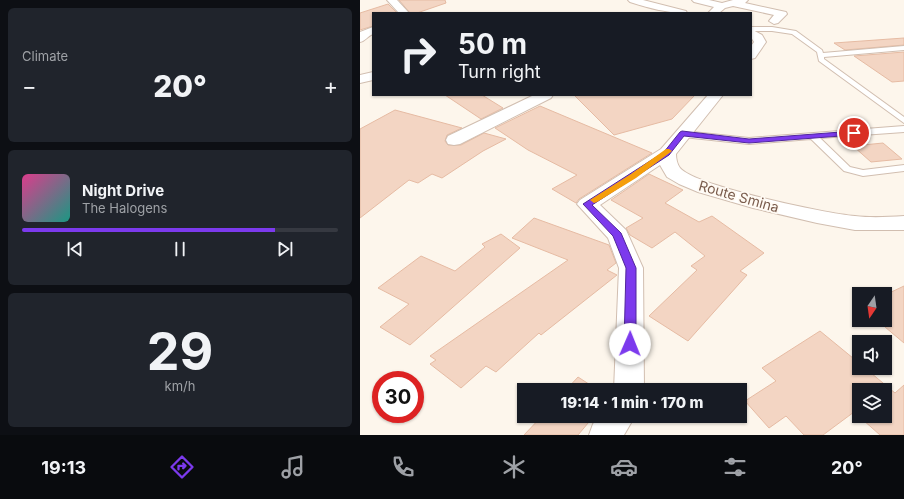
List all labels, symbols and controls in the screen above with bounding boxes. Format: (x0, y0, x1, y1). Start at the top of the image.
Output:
text: 50 m (458, 27, 527, 61)
icon: right (392, 28, 444, 80)
text: Climate (22, 48, 68, 64)
text: Turn right (458, 61, 541, 82)
text: 20° (153, 68, 207, 104)
text: − (22, 73, 37, 99)
text: + (323, 73, 338, 99)
pin (837, 116, 871, 150)
icon: arrive (843, 122, 865, 144)
street label: Route Smina (697, 176, 781, 216)
text: Night Drive (82, 181, 164, 200)
text: The Halogens (82, 200, 167, 216)
icon: previous (64, 238, 86, 260)
icon: pause (169, 238, 191, 260)
icon: next (274, 238, 296, 260)
north arrow (852, 287, 892, 327)
map controls (852, 287, 892, 423)
text: 29 (147, 320, 213, 383)
position arrow (609, 323, 651, 365)
button: sound (852, 335, 892, 375)
speed limit sign: 30 (372, 371, 424, 423)
text: km/h (165, 378, 195, 394)
button: layers (852, 383, 892, 423)
text: 19:14 · 1 min · 170 m (561, 393, 703, 412)
icon: directions (168, 453, 196, 481)
icon: music (279, 453, 307, 481)
icon: phone (389, 453, 417, 481)
icon: climate (500, 453, 528, 481)
icon: car (610, 453, 638, 481)
icon: filters (721, 453, 749, 481)
text: 19:13 (41, 457, 86, 478)
text: 20° (831, 457, 863, 478)

